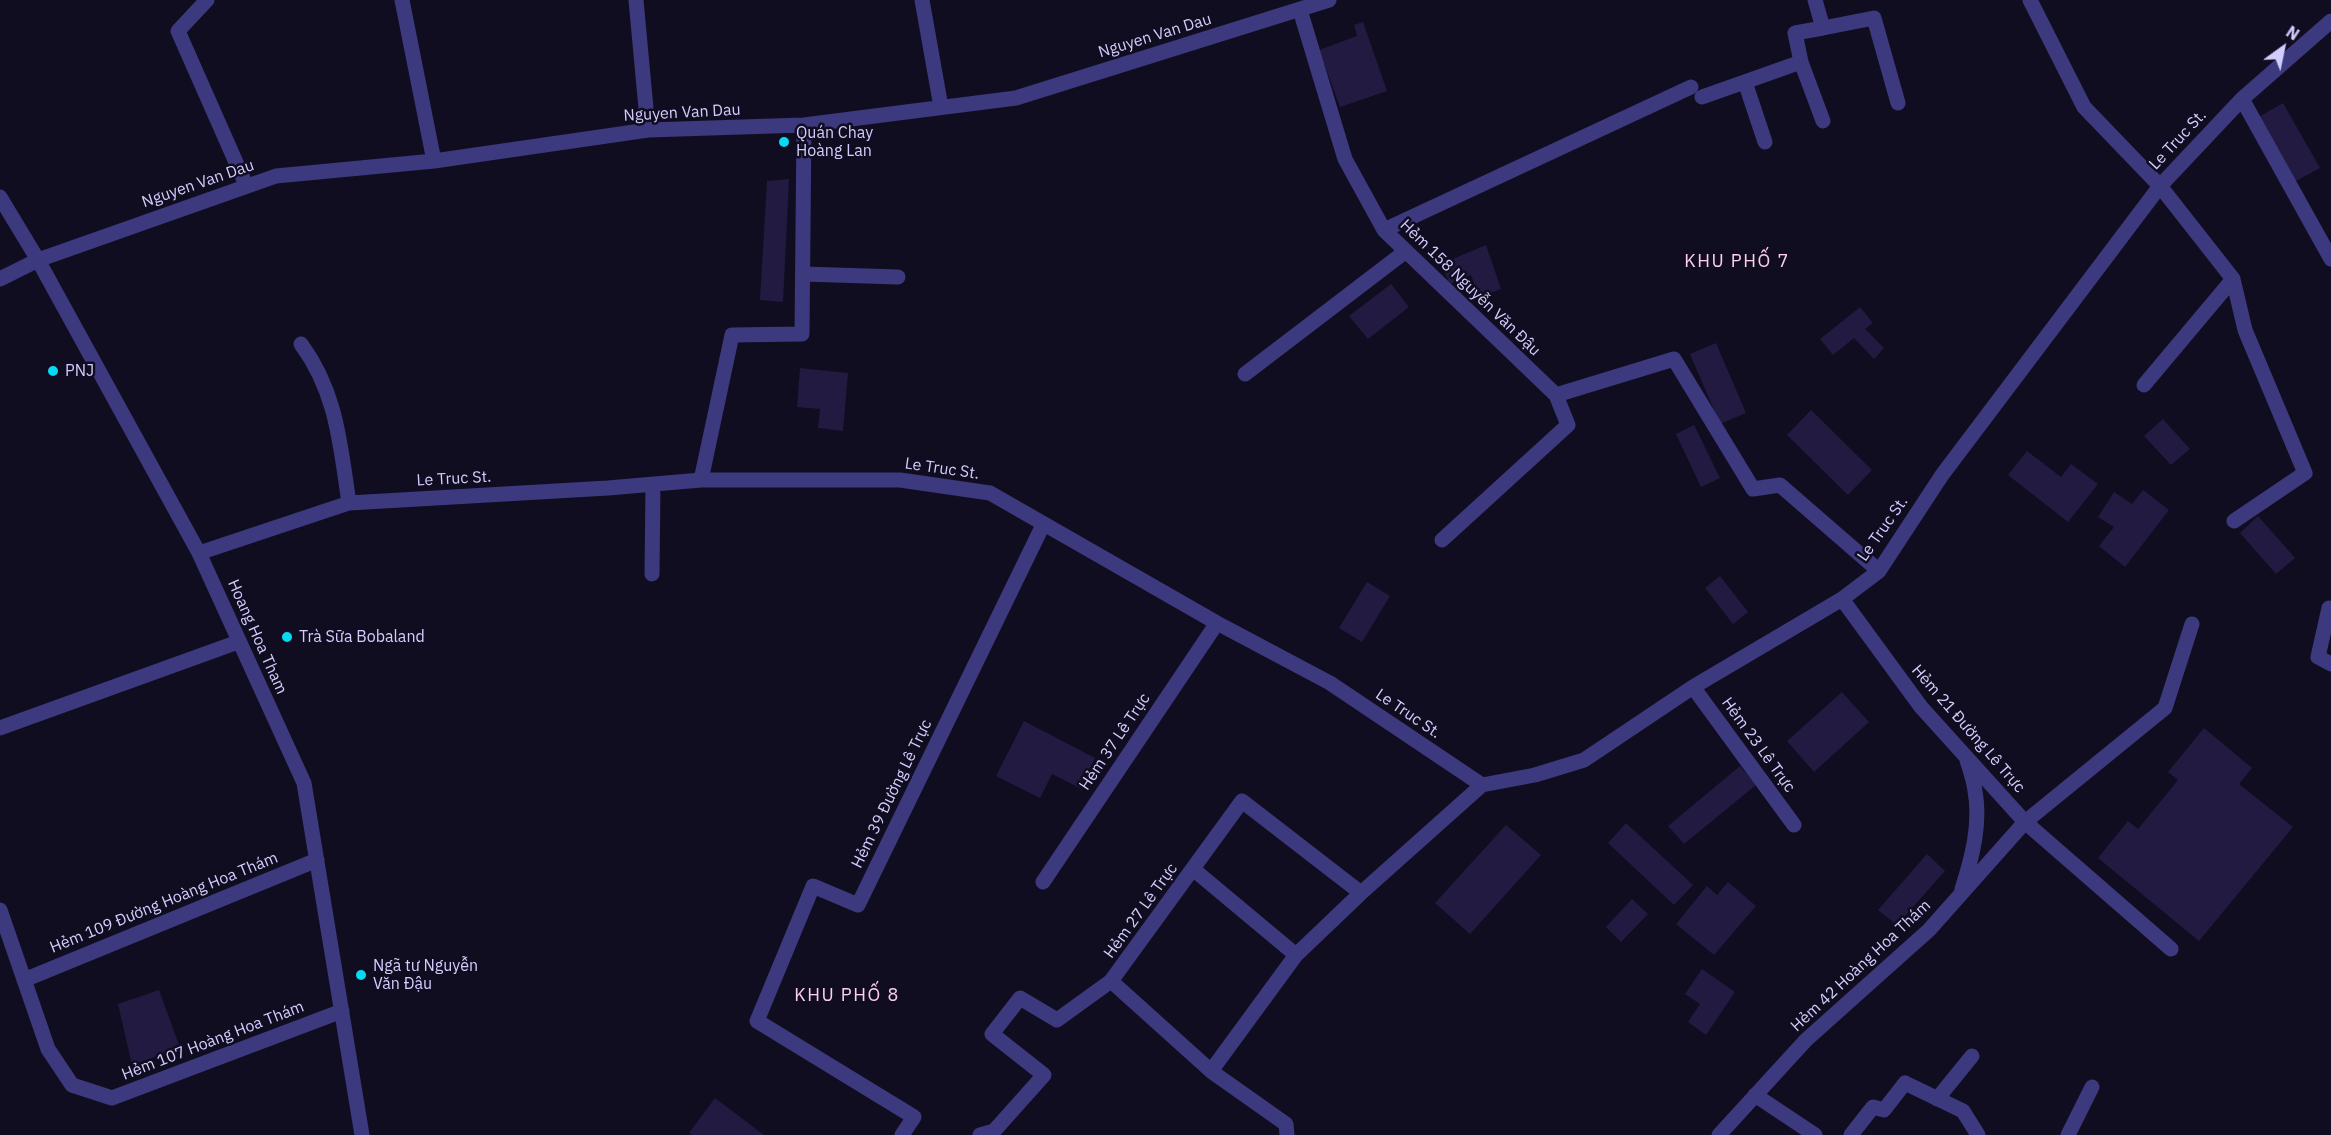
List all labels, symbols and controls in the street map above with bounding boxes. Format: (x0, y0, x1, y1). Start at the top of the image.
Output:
street label: Nguyen Van Dau (1096, 10, 1214, 62)
north arrow (2253, 18, 2313, 78)
text: N (2282, 21, 2303, 44)
street label: Nguyen Van Dau (623, 100, 741, 126)
street label: Le Truc St. (2145, 106, 2211, 174)
place label: Quán Chay Hoàng Lan (796, 123, 873, 161)
marker: Quán Chay Hoàng Lan (777, 135, 791, 149)
street label: Nguyen Van Dau (139, 156, 257, 212)
street label: Hẻm 158 Nguyễn Văn Đậu (1396, 216, 1544, 360)
district label: KHU PHỐ 7 (1684, 251, 1790, 273)
place label: PNJ (65, 361, 94, 381)
marker: PNJ (46, 364, 60, 378)
street label: Le Truc St. (904, 454, 980, 484)
street label: Le Truc St. (416, 467, 492, 491)
street label: Le Truc St. (1854, 493, 1912, 565)
street label: Hoang Hoa Tham (223, 577, 291, 697)
place label: Trà Sữa Bobaland (299, 627, 425, 647)
marker: Trà Sữa Bobaland (280, 630, 294, 644)
street label: Hẻm 21 Đường Lê Trực (1907, 661, 2029, 797)
street label: Le Truc St. (1372, 685, 1444, 743)
street label: Hẻm 37 Lê Trực (1076, 690, 1154, 794)
street label: Hẻm 23 Lê Trực (1717, 694, 1799, 796)
street label: Hẻm 39 Đường Lê Trực (848, 717, 936, 871)
street label: Hẻm 109 Đường Hoàng Hoa Thám (47, 848, 281, 958)
street label: Hẻm 27 Lê Trực (1100, 860, 1182, 962)
street label: Hẻm 42 Hoàng Hoa Thám (1787, 896, 1935, 1036)
place label: Ngã tư Nguyễn Văn Đậu (373, 956, 478, 994)
marker: Ngã tư Nguyễn Văn Đậu (354, 968, 368, 982)
district label: KHU PHỐ 8 (794, 985, 900, 1007)
street label: Hẻm 107 Hoàng Hoa Thám (119, 997, 307, 1085)

